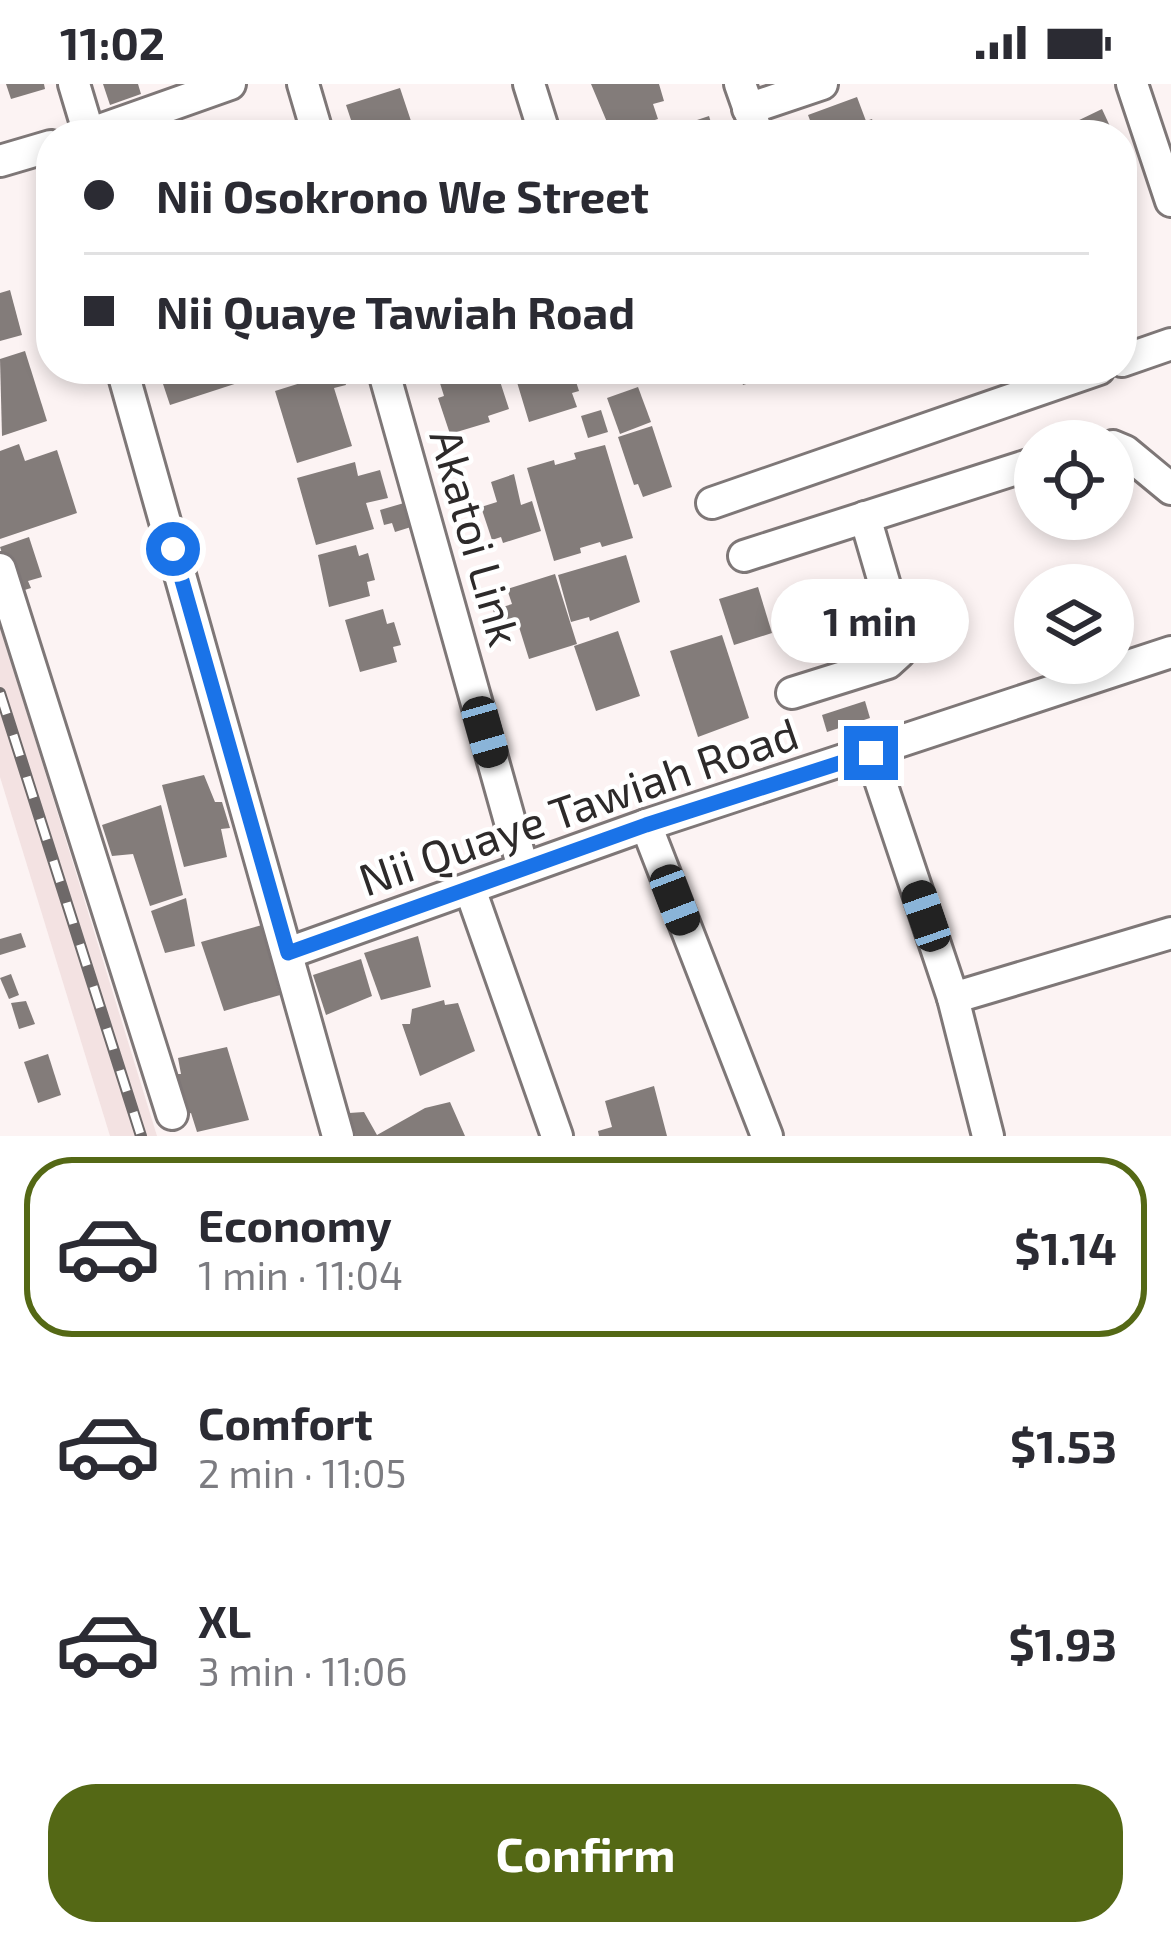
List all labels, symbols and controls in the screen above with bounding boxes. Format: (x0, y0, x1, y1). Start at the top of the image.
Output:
text: 11:02 (60, 15, 165, 69)
text: Nii Osokrono We Street (156, 168, 649, 222)
text: Nii Quaye Tawiah Road (156, 284, 635, 338)
map controls (1014, 420, 1134, 684)
button: locate (1014, 420, 1134, 540)
street label: Akatoi Link (420, 422, 534, 652)
route start (146, 522, 200, 576)
button: layers (1014, 564, 1134, 684)
callout: 1 min (772, 579, 970, 663)
text: 1 min (823, 597, 917, 644)
car (458, 692, 512, 772)
street label: Nii Quaye Tawiah Road (351, 704, 805, 906)
route end (844, 726, 898, 780)
car (645, 860, 705, 940)
car (897, 876, 955, 956)
icon: car (54, 1193, 162, 1301)
text: Economy (198, 1197, 392, 1251)
text: $1.14 (1014, 1220, 1117, 1274)
text: 1 min · 11:04 (198, 1251, 403, 1298)
icon: car (54, 1391, 162, 1499)
text: Comfort (198, 1395, 373, 1449)
text: $1.53 (1010, 1418, 1117, 1472)
text: 2 min · 11:05 (198, 1449, 406, 1496)
icon: car (54, 1589, 162, 1697)
text: XL (198, 1593, 251, 1647)
text: $1.93 (1008, 1616, 1117, 1670)
text: 3 min · 11:06 (198, 1647, 408, 1694)
button: Confirm (48, 1784, 1123, 1922)

